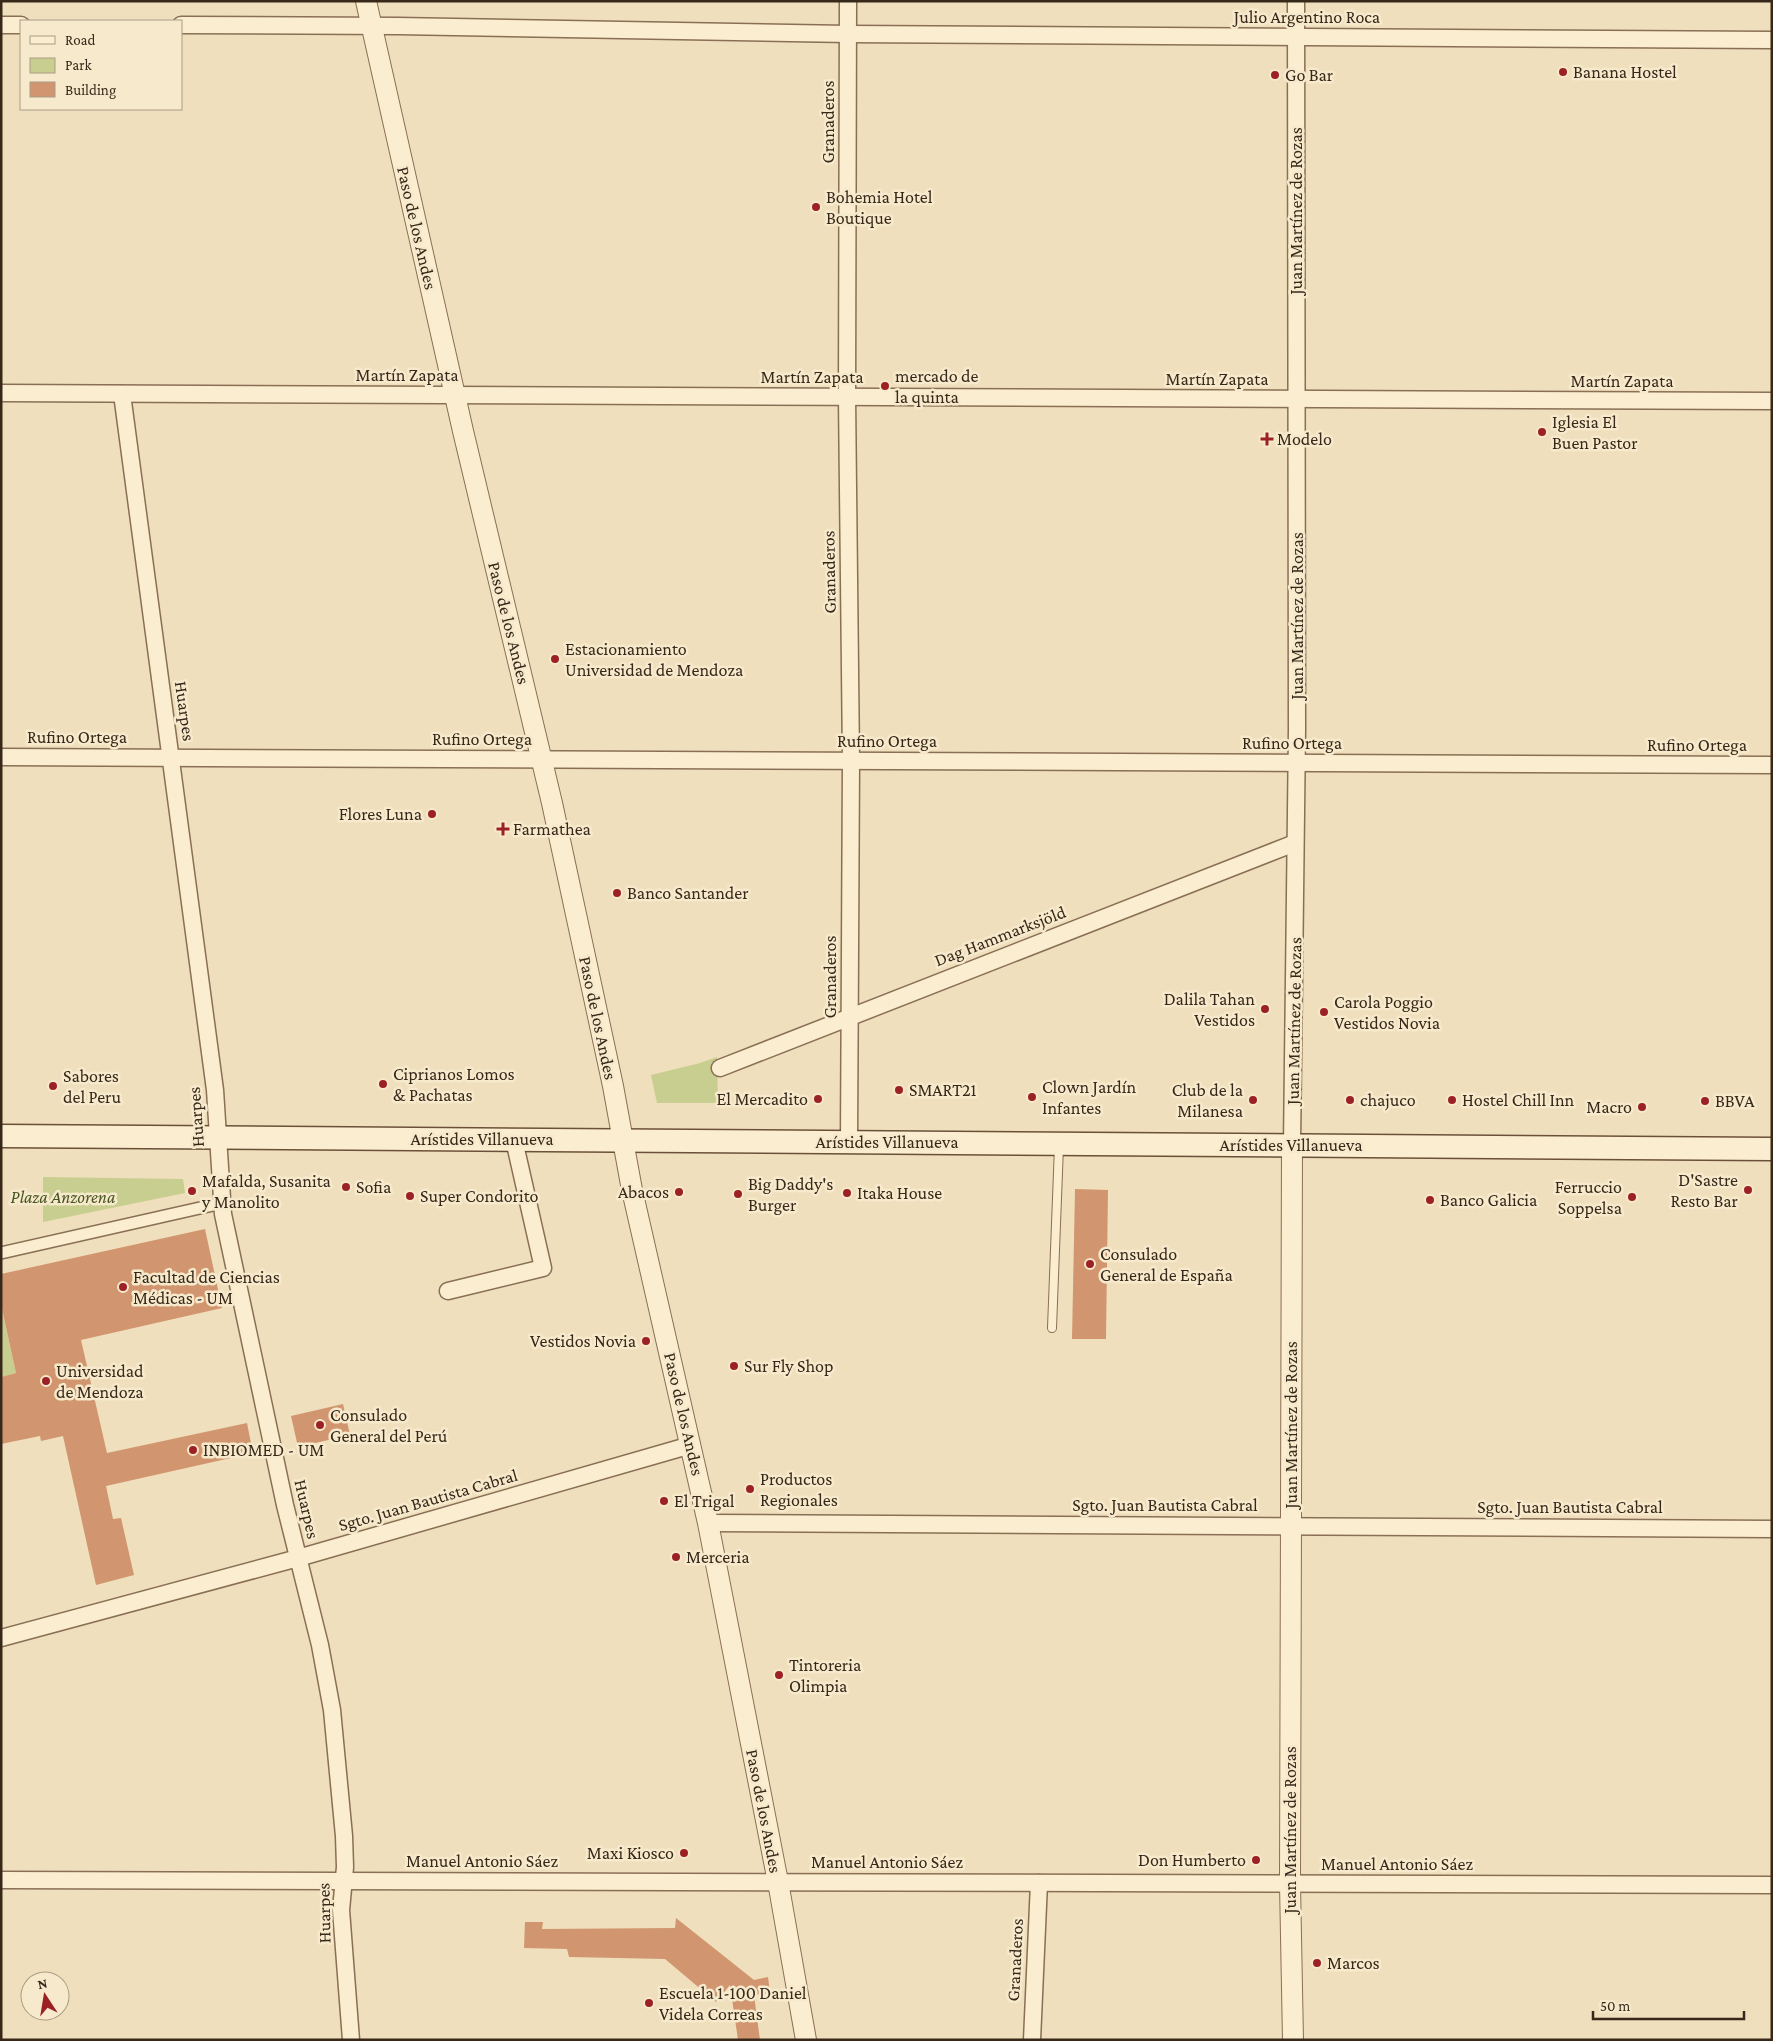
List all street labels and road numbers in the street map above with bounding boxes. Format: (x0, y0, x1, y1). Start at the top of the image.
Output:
street label: Julio Argentino Roca (1232, 7, 1380, 27)
street label: Granaderos (818, 80, 838, 164)
street label: Juan Martínez de Rozas (1286, 127, 1306, 297)
street label: Paso de los Andes (393, 165, 441, 291)
street label: Martín Zapata (355, 365, 459, 385)
street label: Martín Zapata (760, 367, 864, 387)
street label: Martín Zapata (1165, 369, 1269, 389)
street label: Martín Zapata (1570, 371, 1674, 391)
street label: Granaderos (818, 530, 840, 614)
street label: Juan Martínez de Rozas (1287, 532, 1307, 702)
street label: Paso de los Andes (484, 560, 534, 686)
street label: Huarpes (171, 680, 199, 742)
street label: Rufino Ortega (27, 727, 127, 747)
street label: Rufino Ortega (432, 729, 532, 749)
street label: Rufino Ortega (837, 731, 937, 751)
street label: Rufino Ortega (1242, 733, 1342, 753)
street label: Rufino Ortega (1647, 735, 1747, 755)
street label: Dag Hammarksjöld (931, 902, 1069, 971)
street label: Granaderos (820, 935, 840, 1019)
street label: Juan Martínez de Rozas (1283, 937, 1305, 1107)
street label: Paso de los Andes (575, 954, 621, 1082)
street label: Huarpes (184, 1086, 208, 1148)
street label: Arístides Villanueva (411, 1129, 553, 1149)
street label: Arístides Villanueva (816, 1132, 958, 1152)
street label: Arístides Villanueva (1220, 1135, 1362, 1155)
street label: Juan Martínez de Rozas (1281, 1341, 1301, 1511)
street label: Paso de los Andes (660, 1351, 708, 1477)
street label: Sgto. Juan Bautista Cabral (336, 1465, 520, 1535)
street label: Huarpes (290, 1477, 324, 1541)
street label: Sgto. Juan Bautista Cabral (1072, 1495, 1258, 1515)
street label: Sgto. Juan Bautista Cabral (1477, 1497, 1663, 1517)
street label: Juan Martínez de Rozas (1280, 1746, 1300, 1916)
street label: Paso de los Andes (742, 1747, 786, 1875)
street label: Manuel Antonio Sáez (406, 1851, 558, 1871)
street label: Manuel Antonio Sáez (811, 1852, 963, 1872)
street label: Manuel Antonio Sáez (1321, 1854, 1473, 1874)
street label: Huarpes (313, 1883, 335, 1943)
street label: Granaderos (1003, 1918, 1027, 2002)

